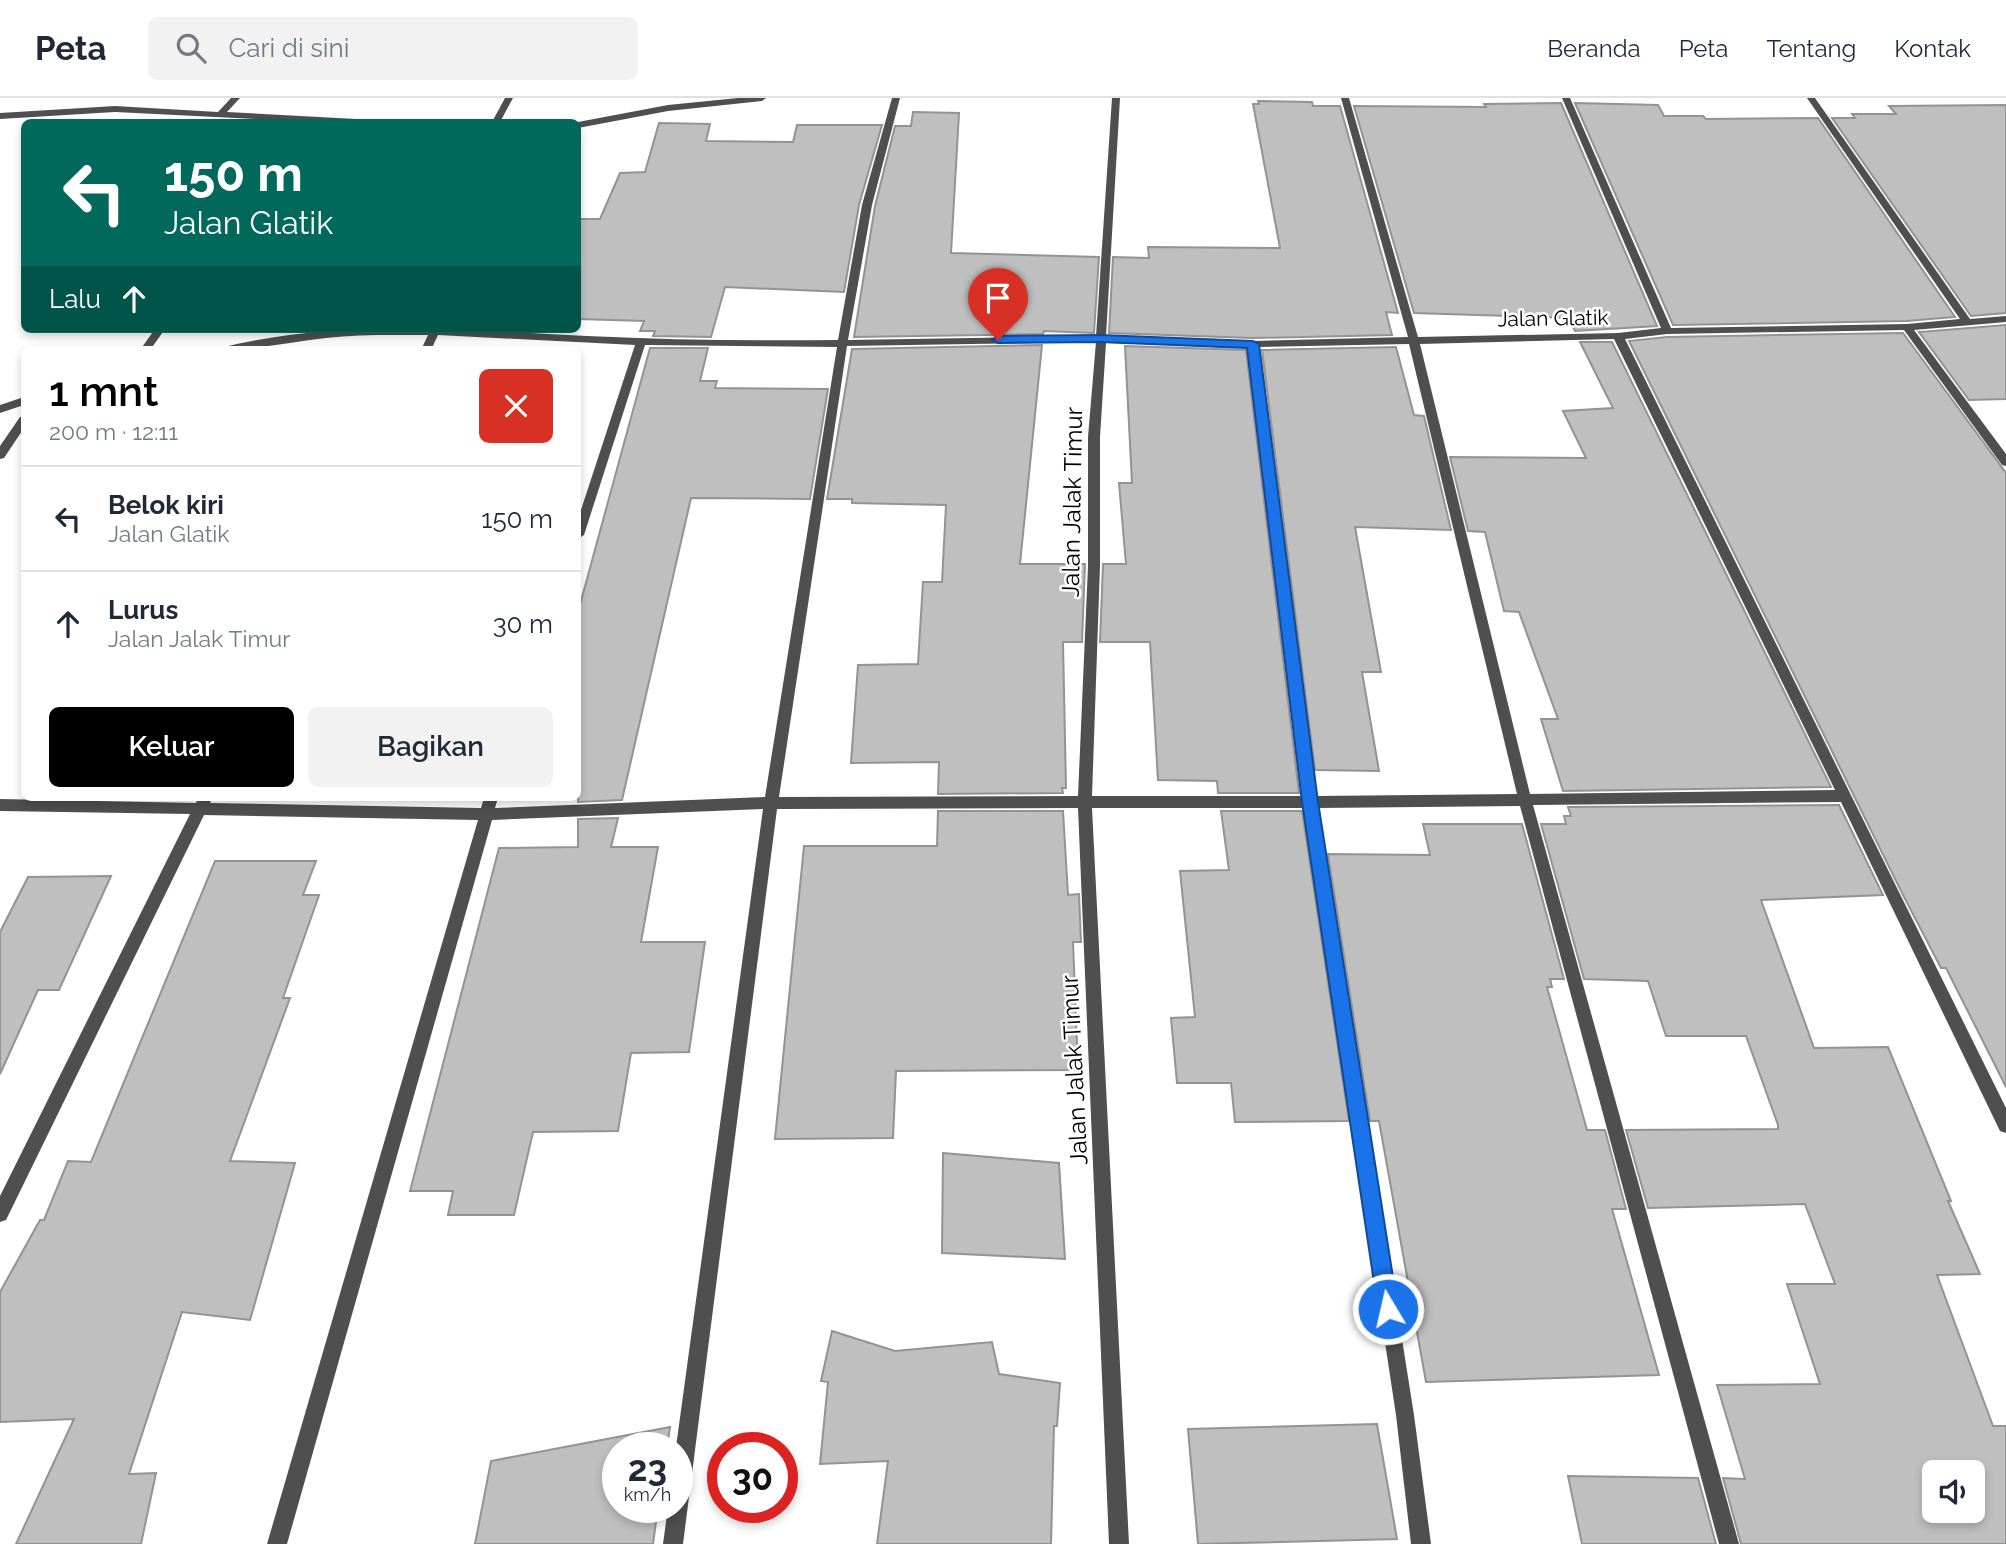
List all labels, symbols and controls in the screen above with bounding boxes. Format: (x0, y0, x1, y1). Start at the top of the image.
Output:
search box (148, 17, 638, 80)
text: Peta (35, 29, 106, 68)
icon: search (172, 29, 210, 67)
text: Cari di sini (228, 33, 349, 63)
text: Beranda (1547, 34, 1641, 63)
text: Peta (1679, 34, 1728, 63)
text: Tentang (1766, 34, 1856, 63)
text: Kontak (1894, 34, 1971, 63)
text: 150 m (164, 145, 303, 202)
icon: left (49, 147, 140, 238)
text: Jalan Glatik (164, 204, 333, 241)
pin (968, 268, 1028, 340)
icon: arrive (979, 279, 1017, 317)
icon: ahead (115, 280, 153, 318)
text: Lalu (49, 284, 101, 314)
street label: Jalan Glatik (1497, 305, 1609, 331)
text: 1 mnt (49, 367, 158, 416)
button: close (479, 369, 553, 443)
street label: Jalan Jalak Timur (1056, 406, 1088, 597)
text: 200 m · 12:11 (49, 418, 178, 445)
text: Belok kiri (108, 490, 224, 520)
icon: left (49, 500, 87, 538)
text: 150 m (481, 504, 553, 534)
text: Jalan Glatik (108, 520, 230, 547)
text: Lurus (108, 595, 178, 625)
icon: ahead (49, 605, 87, 643)
text: 30 m (493, 609, 553, 639)
text: Jalan Jalak Timur (108, 625, 290, 652)
button: Keluar (49, 707, 294, 787)
button: Bagikan (308, 707, 553, 787)
street label: Jalan Jalak Timur (1055, 974, 1093, 1166)
position arrow (1351, 1272, 1425, 1346)
speed limit sign: 30 (707, 1432, 798, 1523)
text: 23 (628, 1448, 667, 1489)
map controls (1922, 1460, 1985, 1523)
button: sound (1922, 1460, 1985, 1523)
text: km/h (624, 1484, 671, 1505)

